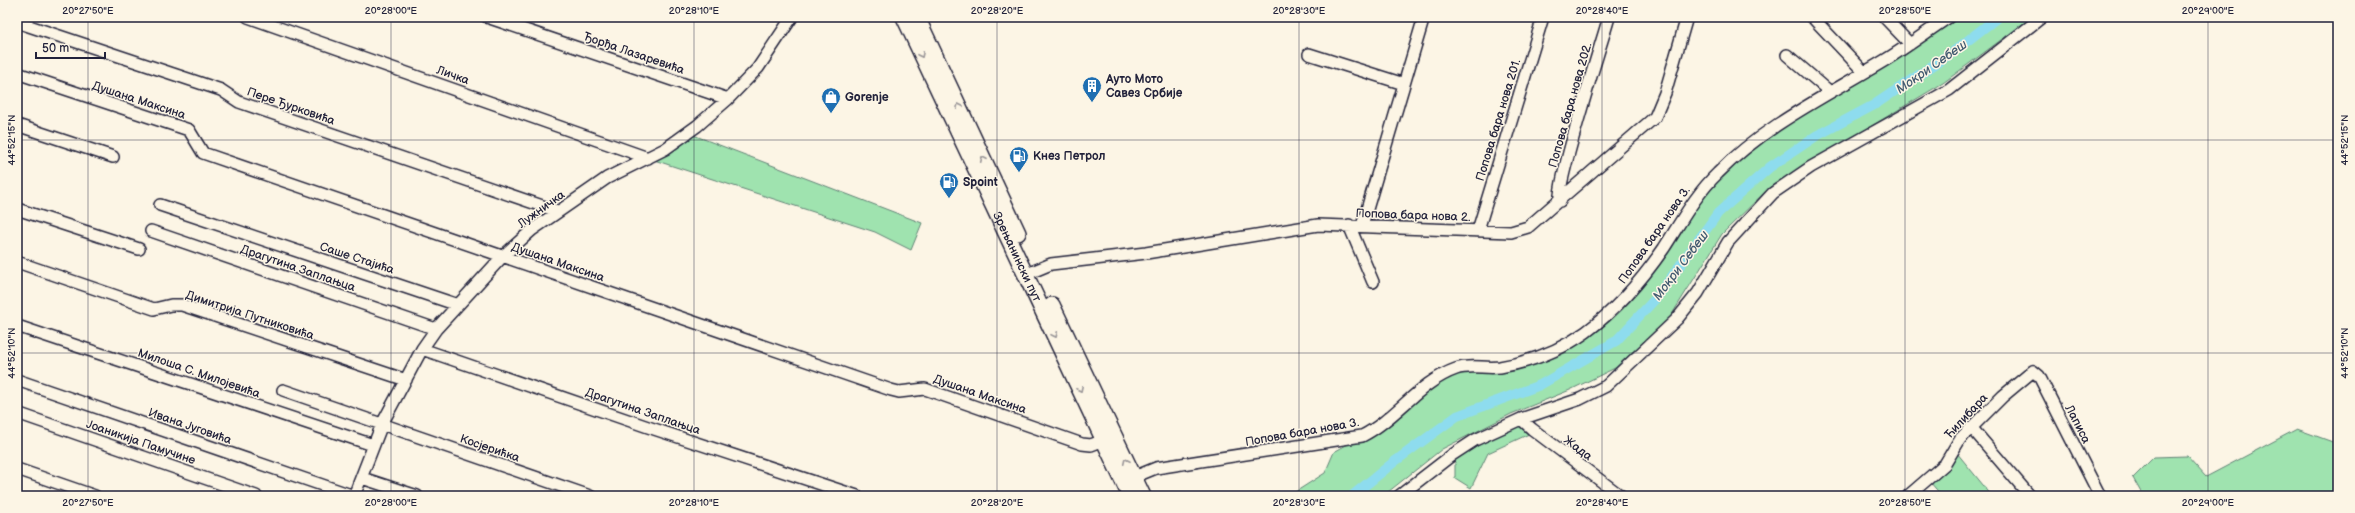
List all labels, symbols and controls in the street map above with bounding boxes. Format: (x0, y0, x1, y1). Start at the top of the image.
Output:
text: 20°27'50"E (62, 5, 114, 17)
text: 20°28'00"E (365, 5, 418, 17)
text: 20°28'10"E (669, 5, 720, 17)
text: 20°28'20"E (971, 5, 1024, 17)
text: 20°28'30"E (1273, 5, 1326, 17)
text: 20°28'40"E (1576, 5, 1629, 17)
text: 20°28'50"E (1879, 5, 1932, 17)
text: 20°29'00"E (2182, 5, 2235, 17)
street label: Ђорђа Лазаревића (581, 29, 686, 78)
scale bar (36, 34, 105, 60)
water label: Мокри Себеш (1893, 36, 1970, 97)
text: 50 m (42, 41, 69, 56)
street label: Попова бара нова 202. (1545, 41, 1595, 169)
one-way arrow (916, 50, 924, 58)
street label: Попова бара нова 201. (1473, 57, 1524, 183)
street label: Личка (433, 62, 471, 88)
place label: Ауто Мото Савез Србије (1105, 72, 1183, 101)
building icon: Ауто Мото Савез Србије (1081, 75, 1103, 103)
street label: Душана Максина (90, 78, 187, 123)
street label: Пере Ђурковића (245, 84, 337, 129)
shop icon: Gorenje (820, 86, 842, 114)
place label: Gorenje (845, 90, 889, 105)
one-way arrow (956, 103, 964, 111)
text: 44°52'15"N (6, 114, 18, 166)
text: 44°52'15"N (2339, 114, 2351, 166)
fuel station icon: Кнез Петрол (1008, 145, 1030, 173)
place label: Кнез Петрол (1033, 149, 1106, 164)
one-way arrow (980, 155, 988, 163)
fuel station icon: Spoint (938, 171, 960, 199)
place label: Spoint (963, 175, 998, 190)
street label: Попова бара нова 3. (1615, 184, 1694, 287)
street label: Лужничка (514, 187, 568, 232)
street label: Попова бара нова 2. (1355, 206, 1471, 225)
street label: Зрењанински пут (989, 210, 1044, 305)
water label: Мокри Себеш (1649, 228, 1712, 304)
street label: Саше Стајића (318, 239, 396, 278)
street label: Душана Максина (509, 240, 606, 285)
street label: Драгутина Заплањца (238, 242, 357, 295)
street label: Димитрија Путниковића (184, 288, 316, 343)
text: 44°52'10"N (6, 327, 18, 379)
text: 44°52'10"N (2339, 327, 2351, 379)
one-way arrow (1050, 331, 1058, 339)
street label: Милоша С. Милојевића (136, 345, 262, 401)
street label: Душана Максина (931, 372, 1028, 417)
street label: Драгутина Заплањца (583, 385, 702, 438)
one-way arrow (1075, 385, 1083, 392)
street label: Ћилибара (1942, 391, 1991, 442)
street label: Лаписа (2061, 402, 2094, 446)
street label: Ивана Југовића (146, 405, 234, 448)
street label: Попова бара нова 3. (1244, 415, 1360, 450)
street label: Јоаникија Памучине (84, 417, 198, 468)
street label: Косјерићка (458, 431, 522, 466)
street label: Жада (1560, 433, 1595, 464)
one-way arrow (1123, 457, 1131, 465)
text: 20°27'50"E (62, 497, 114, 509)
text: 20°28'00"E (365, 497, 418, 509)
text: 20°28'10"E (669, 497, 720, 509)
text: 20°28'20"E (971, 497, 1024, 509)
text: 20°28'30"E (1273, 497, 1326, 509)
text: 20°28'40"E (1576, 497, 1629, 509)
text: 20°28'50"E (1879, 497, 1932, 509)
text: 20°29'00"E (2182, 497, 2235, 509)

